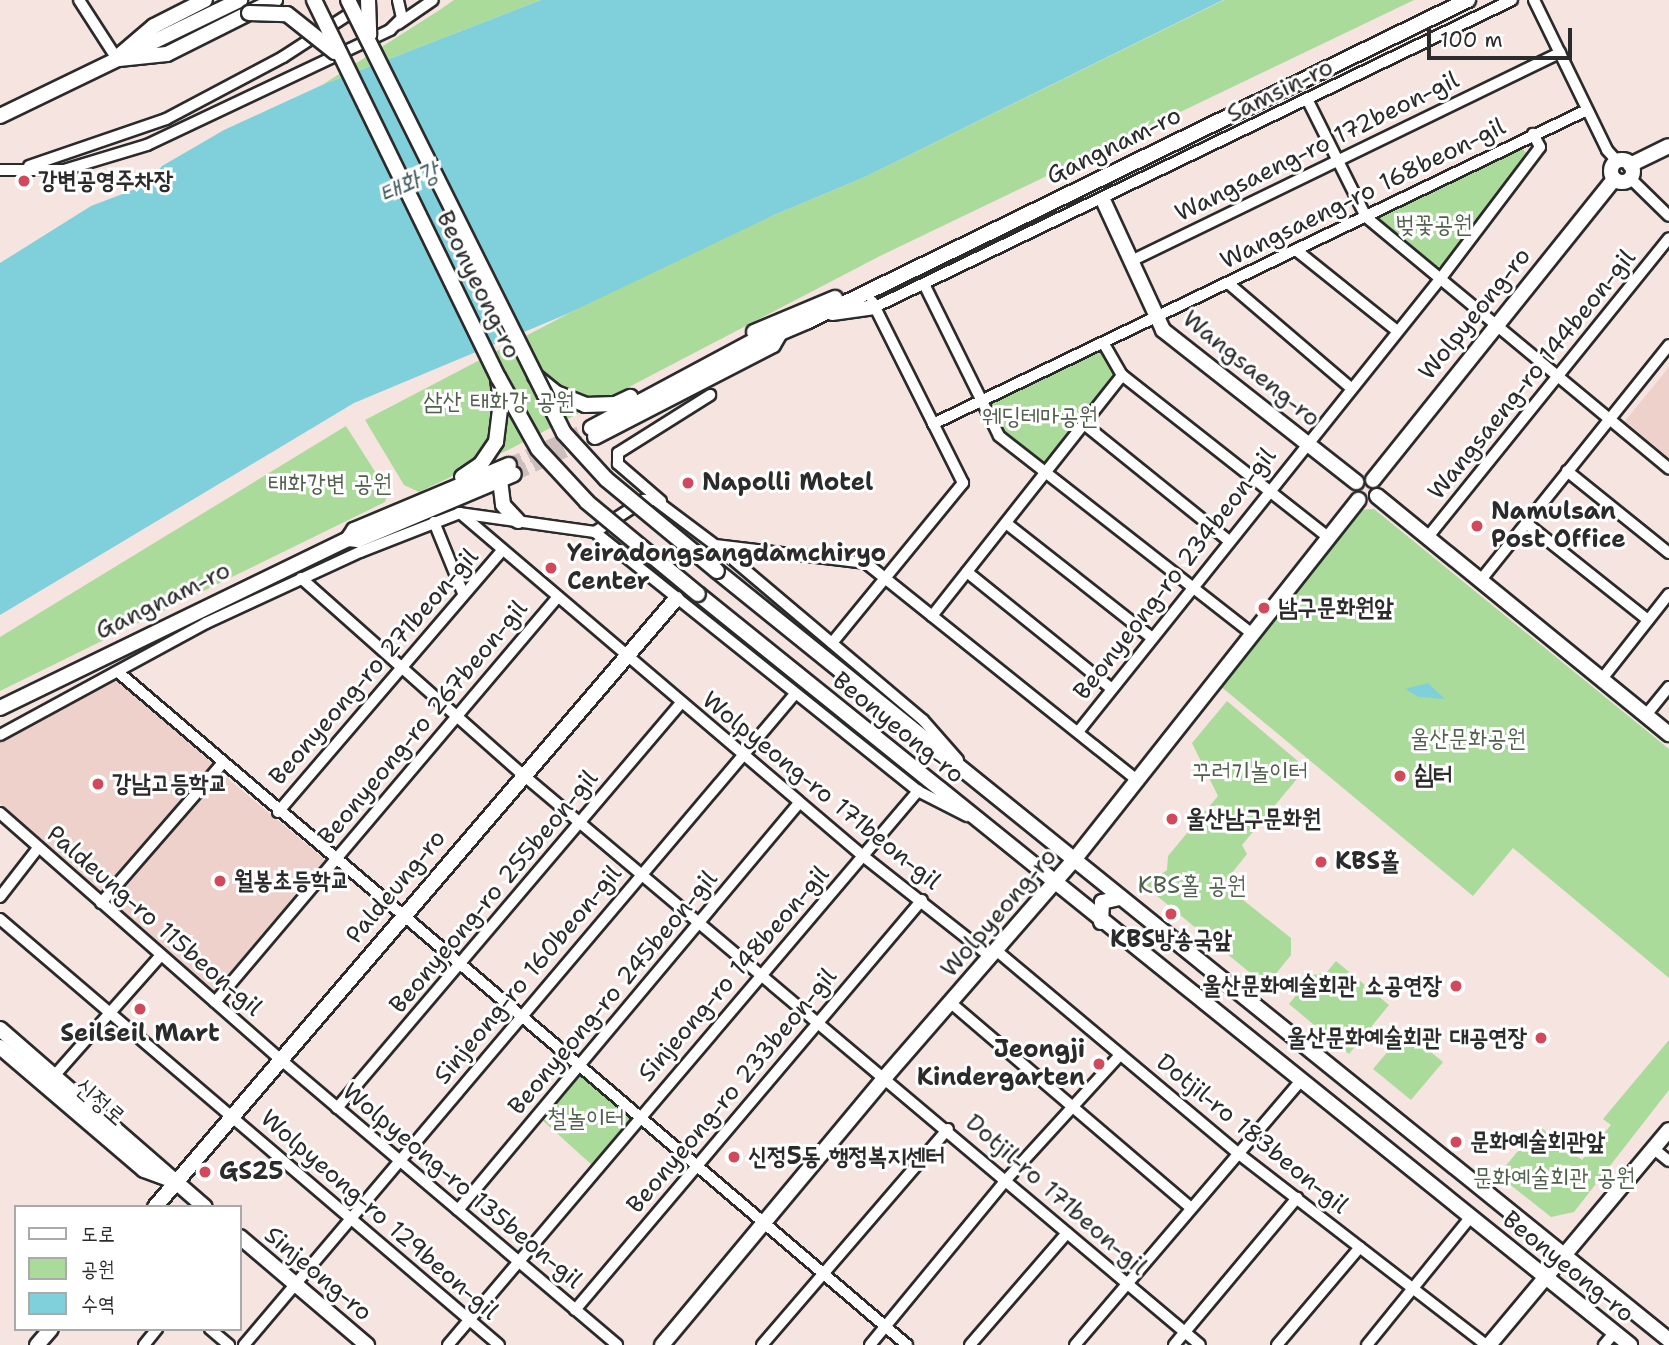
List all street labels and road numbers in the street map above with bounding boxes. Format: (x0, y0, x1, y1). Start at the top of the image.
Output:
street label: Samsin-ro (1222, 53, 1338, 129)
street label: Wangsaeng-ro 172beon-gil (1170, 66, 1464, 228)
street label: Gangnam-ro (1042, 101, 1186, 191)
street label: Wangsaeng-ro 168beon-gil (1216, 112, 1510, 276)
street label: Beonyeong-ro (430, 206, 526, 364)
street label: Wolpyeong-ro (1413, 242, 1537, 386)
street label: Wangsaeng-ro 144beon-gil (1422, 244, 1642, 506)
street label: Wangsaeng-ro (1176, 305, 1326, 433)
street label: Beonyeong-ro 234beon-gil (1068, 442, 1282, 706)
street label: Beonyeong-ro 271beon-gil (263, 543, 485, 791)
street label: Gangnam-ro (91, 556, 235, 646)
street label: Beonyeong-ro 267beon-gil (312, 595, 534, 851)
street label: Beonyeong-ro (826, 666, 970, 790)
street label: Wolpyeong-ro 171beon-gil (696, 686, 946, 896)
street label: Beonyeong-ro 255beon-gil (384, 765, 604, 1019)
street label: Paldeung-ro 115beon-gil (40, 820, 268, 1022)
street label: Paldeung-ro (340, 824, 452, 950)
street label: Wolpyeong-ro (935, 843, 1063, 983)
street label: Sinjeong-ro 160beon-gil (428, 860, 628, 1090)
street label: Sinjeong-ro 148beon-gil (633, 860, 835, 1088)
street label: Beonyeong-ro 245beon-gil (502, 865, 724, 1121)
street label: Beonyeong-ro 233beon-gil (621, 963, 843, 1219)
street label: Dotjil-ro 183beon-gil (1150, 1048, 1354, 1220)
street label: 신정로 (69, 1072, 131, 1132)
street label: Wolpyeong-ro 135beon-gil (336, 1077, 588, 1295)
street label: Wolpyeong-ro 129beon-gil (254, 1104, 504, 1326)
street label: Dotjil-ro 171beon-gil (960, 1108, 1152, 1282)
street label: Beonyeong-ro (1496, 1205, 1640, 1329)
street label: Sinjeong-ro (258, 1221, 378, 1327)

